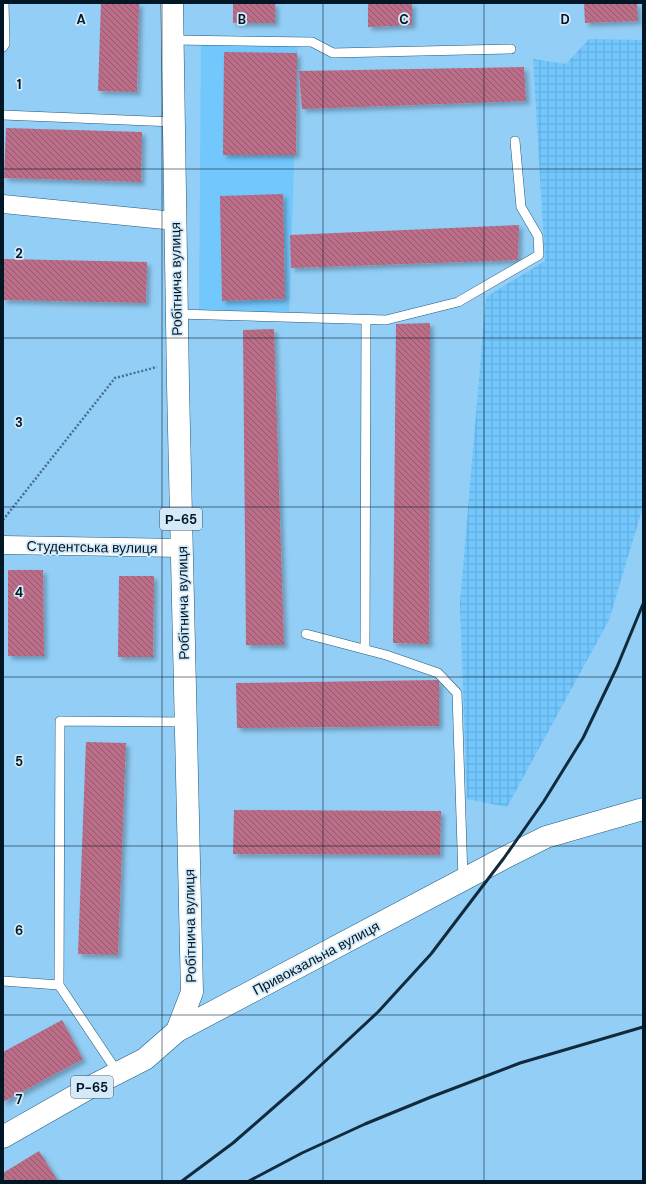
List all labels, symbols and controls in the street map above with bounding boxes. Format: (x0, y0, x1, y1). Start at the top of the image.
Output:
text: A (76, 11, 86, 28)
text: B (238, 11, 246, 28)
text: C (399, 11, 409, 28)
text: D (560, 11, 570, 28)
text: 1 (17, 76, 21, 93)
street label: Робітнича вулиця (166, 222, 186, 336)
text: 2 (15, 245, 23, 262)
text: 3 (15, 414, 23, 431)
road number: Р-65 (160, 508, 202, 530)
street label: Студентська вулиця (26, 537, 158, 557)
street label: Робітнича вулиця (173, 546, 193, 660)
text: 4 (15, 584, 23, 601)
text: 5 (15, 753, 23, 770)
street label: Робітнича вулиця (180, 869, 200, 983)
street label: Привокзальна вулиця (249, 917, 383, 999)
text: 6 (15, 922, 23, 939)
road number: Р-65 (71, 1076, 113, 1098)
text: 7 (16, 1091, 23, 1108)

